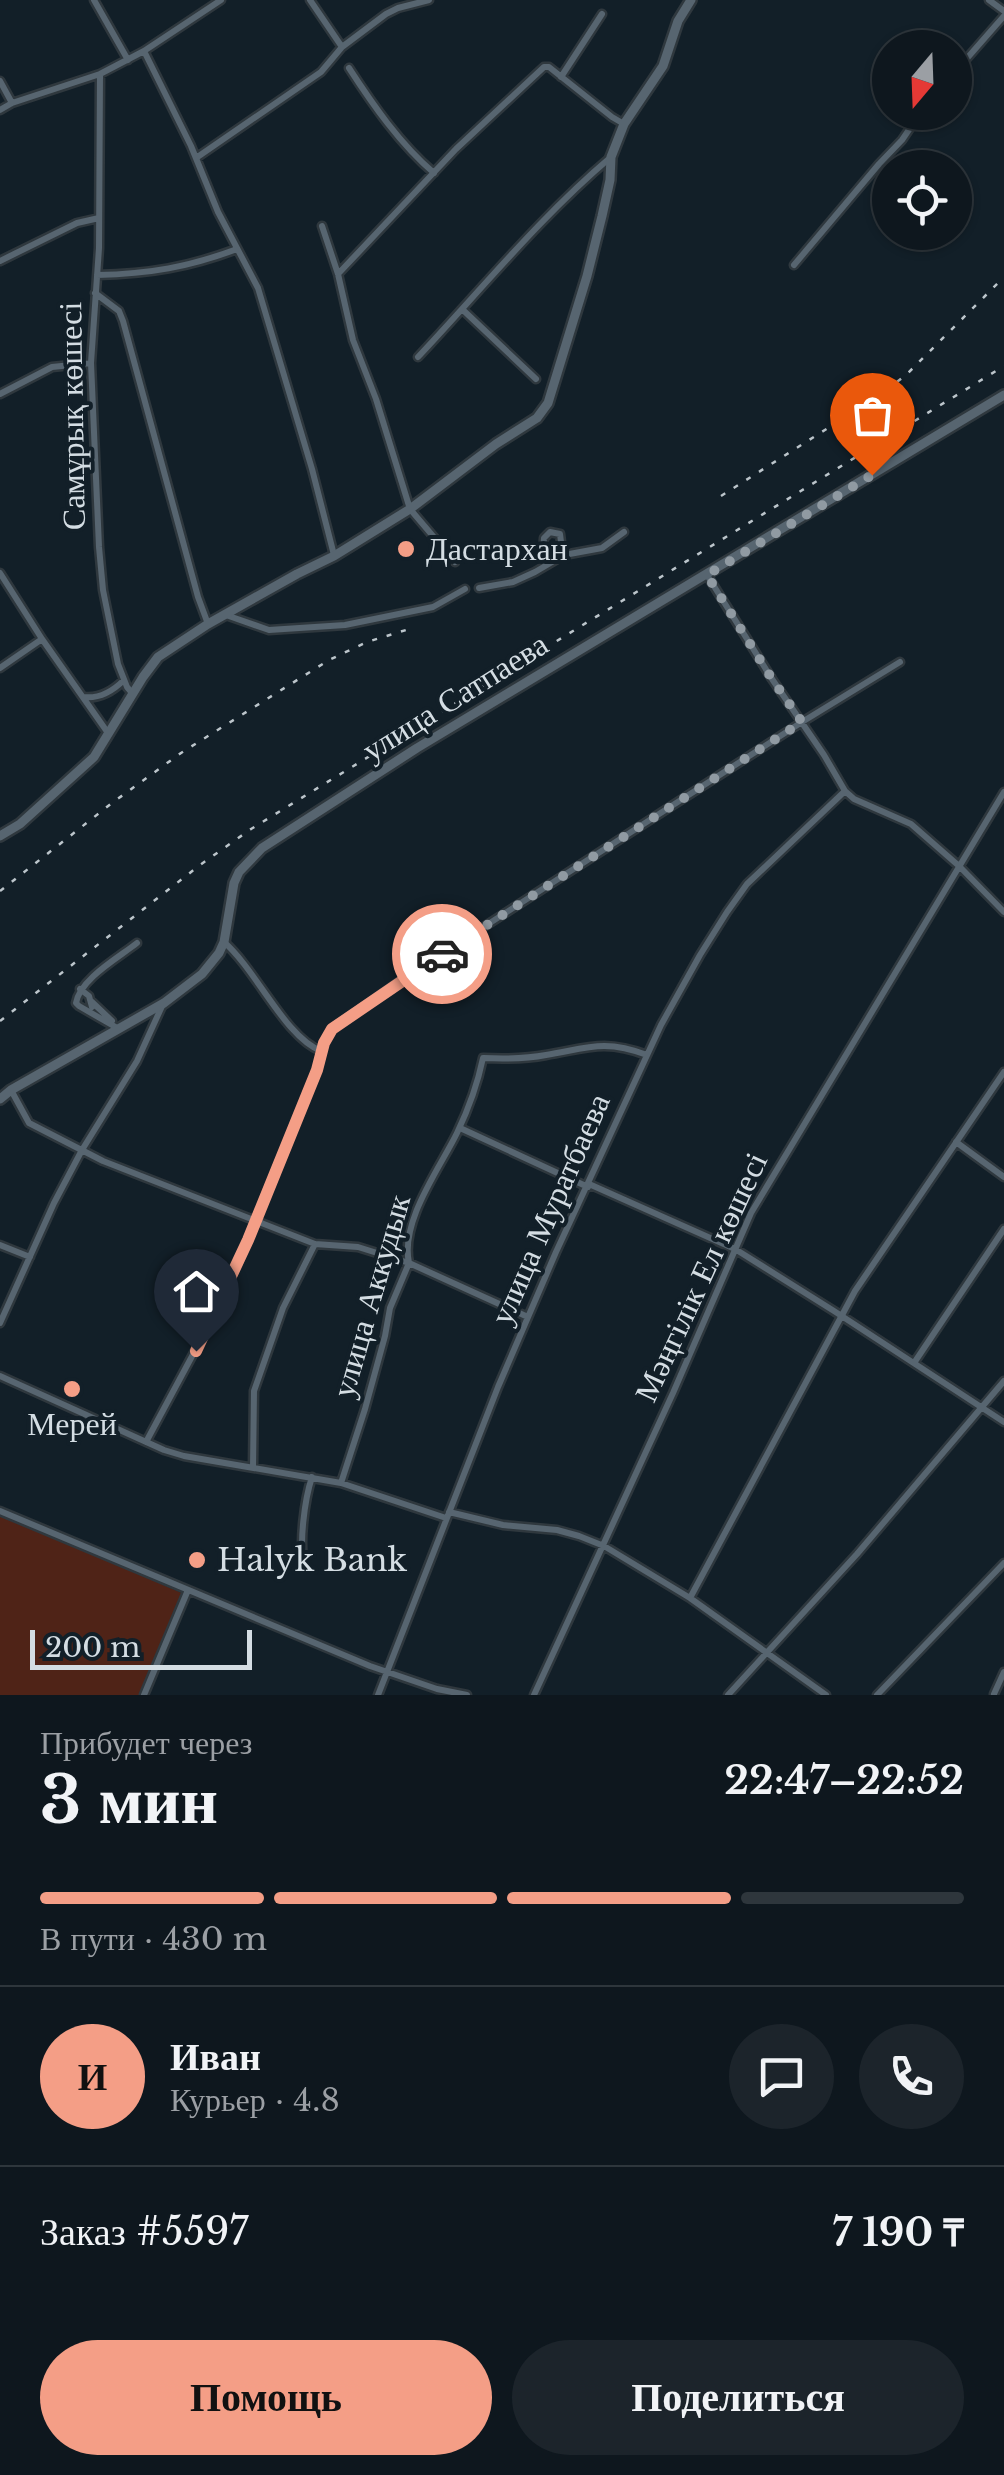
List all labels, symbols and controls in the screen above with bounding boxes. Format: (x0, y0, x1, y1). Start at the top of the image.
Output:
north arrow (872, 30, 972, 130)
map controls (872, 30, 972, 250)
button: locate (872, 150, 972, 250)
street label: Самұрық көшесі (50, 301, 94, 530)
pin (830, 373, 915, 476)
icon: bag (845, 388, 900, 443)
place label: Дастархан (426, 529, 568, 569)
marker: Дастархан (395, 538, 417, 560)
street label: улица Сатпаева (355, 624, 555, 770)
courier (392, 904, 492, 1004)
icon: car (415, 927, 470, 982)
street label: улица Муратбаева (481, 1087, 619, 1331)
street label: Мәңгілік Ел көшесі (626, 1146, 776, 1408)
street label: улица Аккудык (323, 1189, 419, 1402)
pin (154, 1249, 239, 1352)
icon: home (169, 1264, 224, 1319)
marker: Мерей (61, 1378, 83, 1400)
place label: Мерей (27, 1404, 117, 1444)
place label: Halyk Bank (217, 1540, 408, 1580)
marker: Halyk Bank (186, 1549, 208, 1571)
scale bar (30, 1625, 252, 1670)
text: 200 m (45, 1630, 140, 1665)
text: Прибудет через (40, 1723, 252, 1763)
text: 22:47–22:52 (724, 1757, 964, 1804)
text: 3 мин (40, 1760, 218, 1841)
text: В пути · 430 m (40, 1919, 267, 1959)
button: chat (729, 2024, 834, 2129)
button: phone (859, 2024, 964, 2129)
text: Иван (170, 2033, 261, 2080)
text: И (78, 2053, 107, 2100)
text: Курьер · 4.8 (170, 2080, 340, 2120)
text: Заказ #5597 (40, 2208, 249, 2255)
text: 7 190 ₸ (833, 2209, 964, 2256)
button: Помощь (40, 2340, 492, 2455)
button: Поделиться (512, 2340, 964, 2455)

